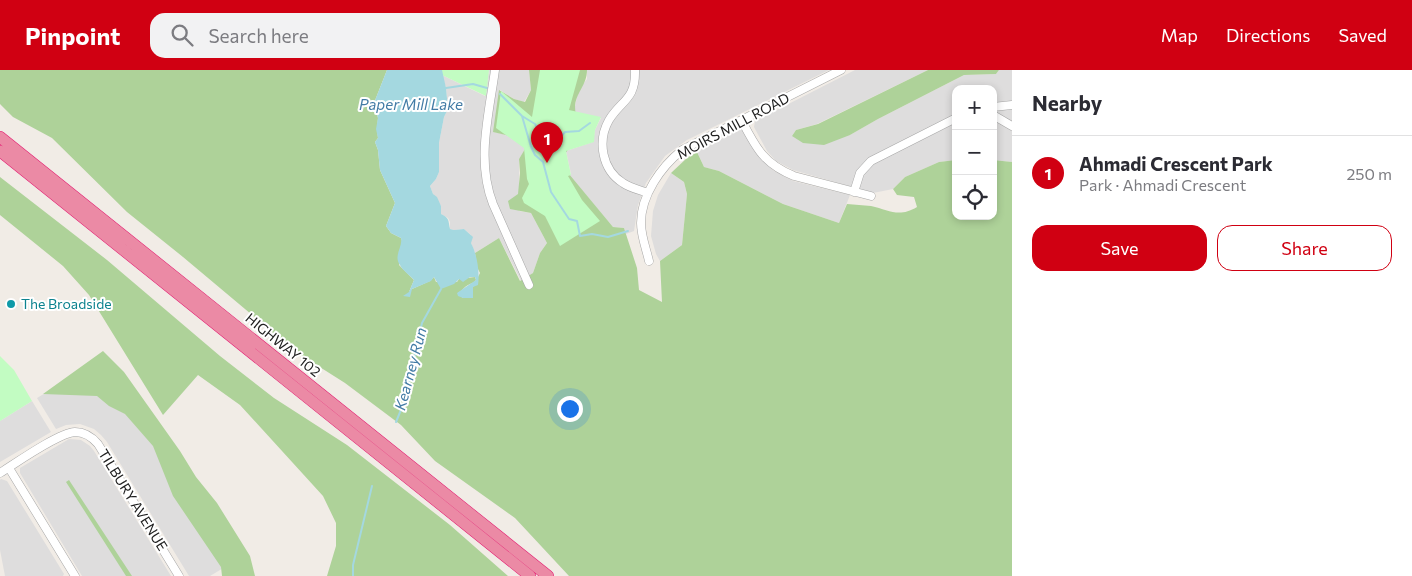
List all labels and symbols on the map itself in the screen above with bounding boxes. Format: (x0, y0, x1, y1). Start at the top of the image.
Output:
street label: MOIRS MILL ROAD (674, 89, 792, 162)
water label: Paper Mill Lake (359, 95, 463, 113)
pin: 1 (531, 122, 563, 163)
place label: The Broadside (21, 295, 112, 312)
marker: The Broadside (5, 298, 17, 310)
street label: HIGHWAY 102 (242, 309, 324, 380)
water label: Kearney Run (390, 325, 430, 412)
your location (557, 396, 583, 422)
street label: TILBURY AVENUE (95, 446, 172, 554)

